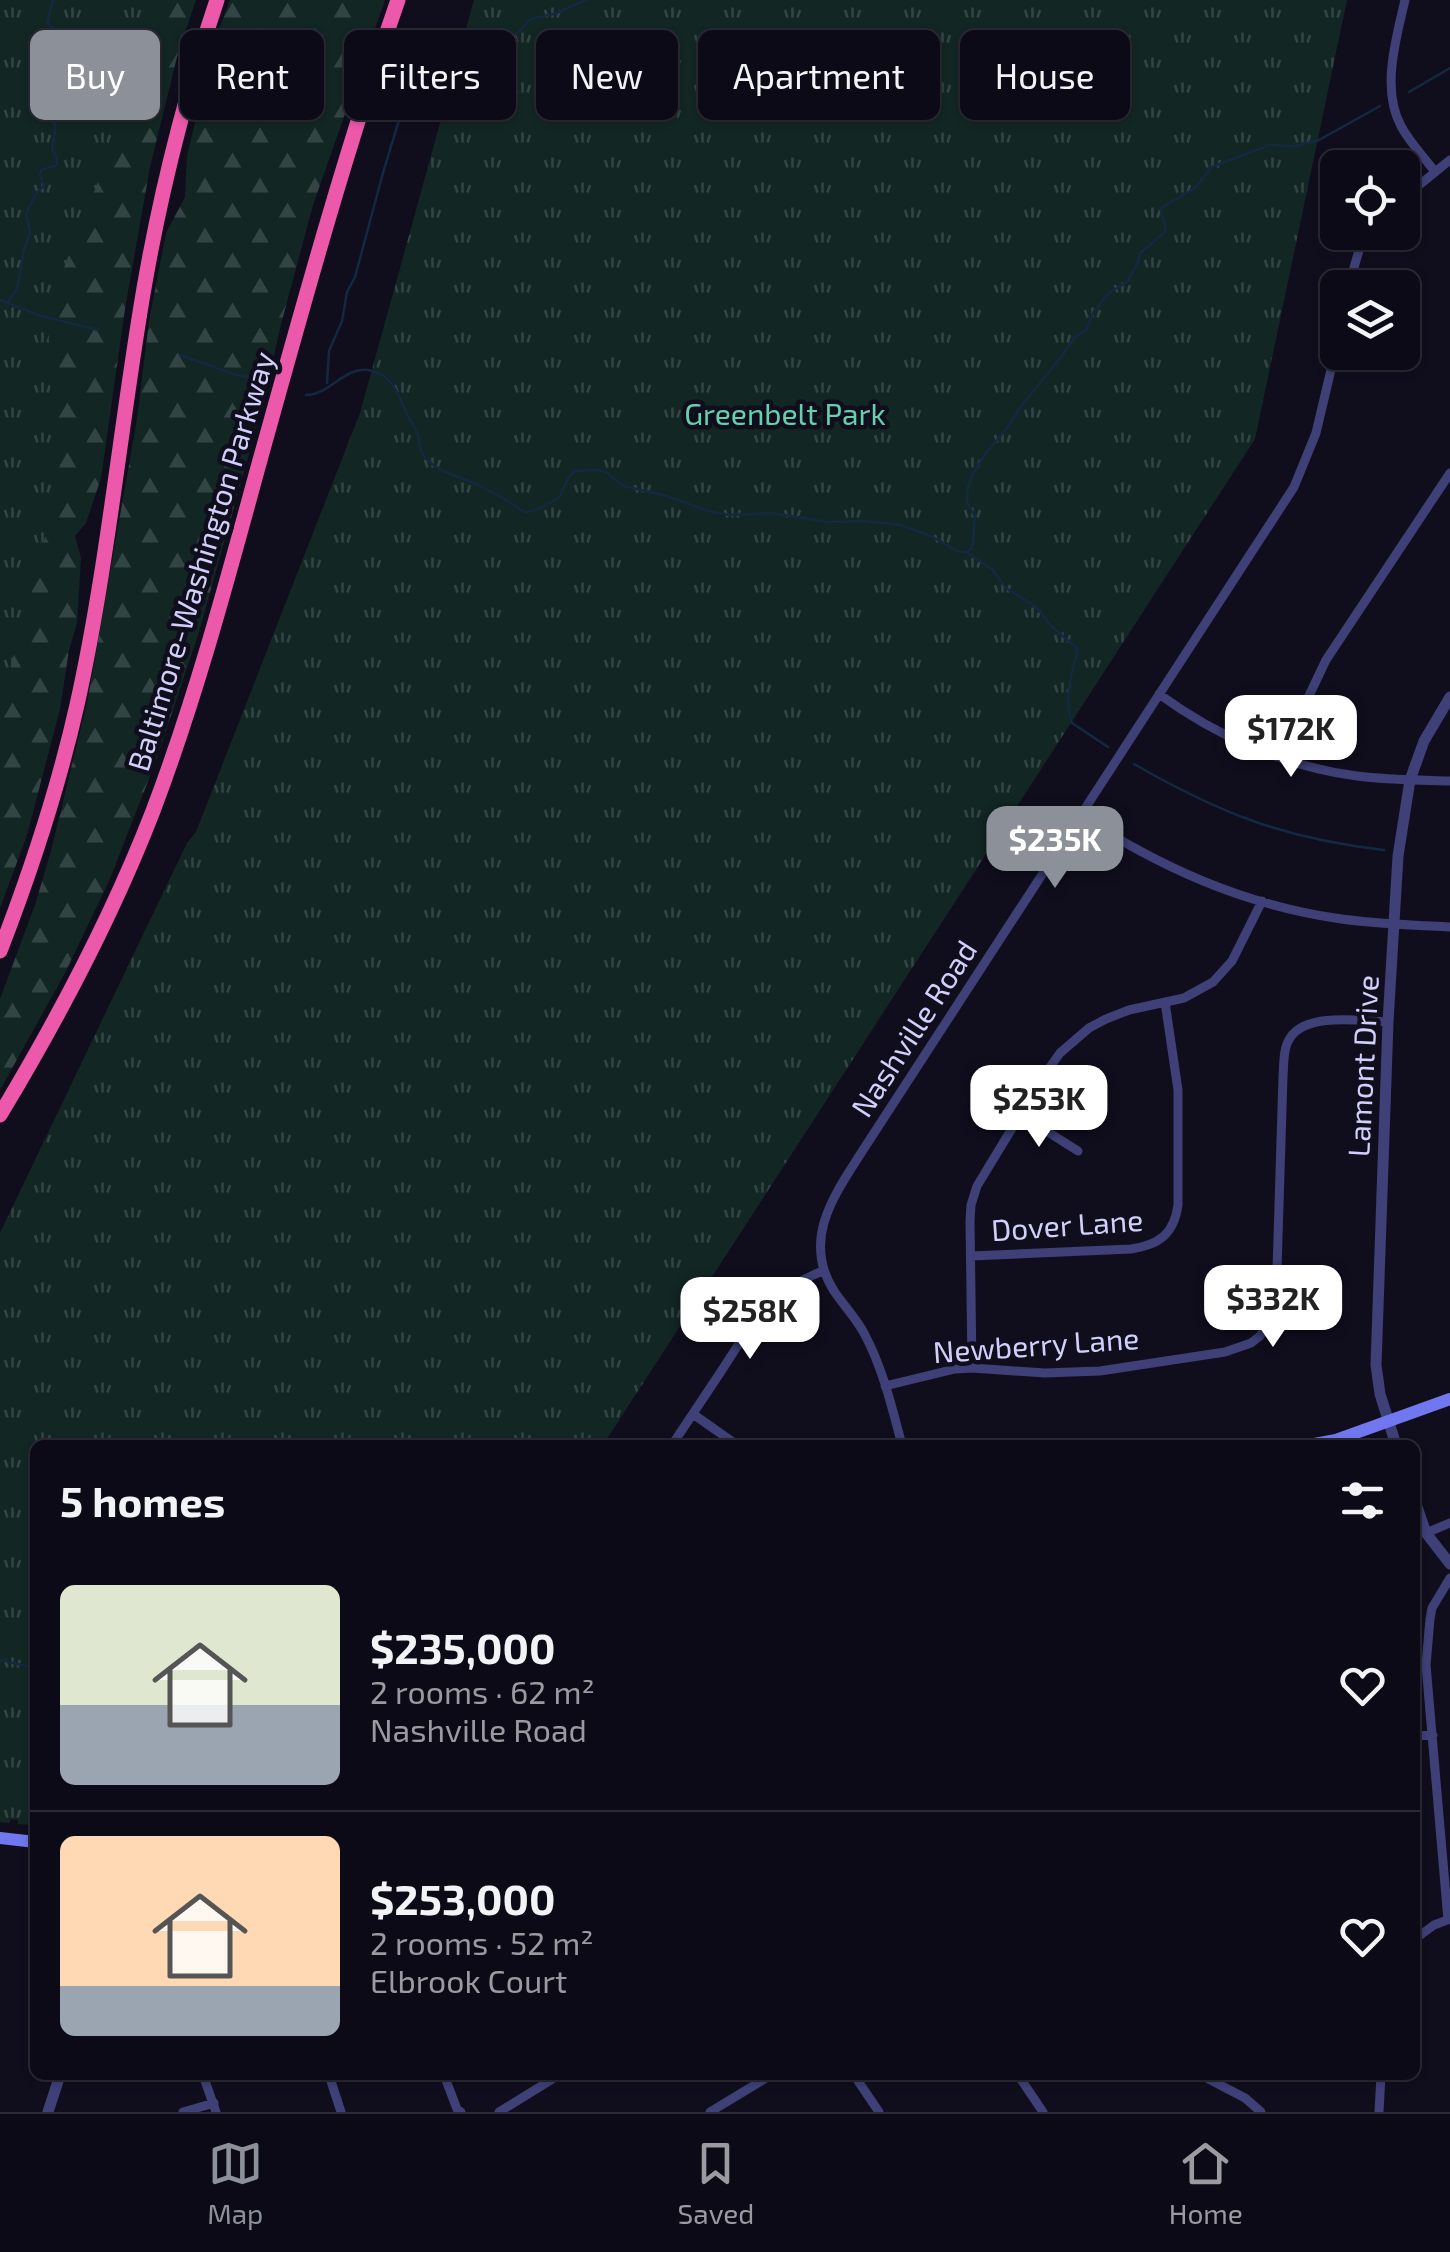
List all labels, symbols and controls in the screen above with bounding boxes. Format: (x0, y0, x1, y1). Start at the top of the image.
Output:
chip: Buy (30, 30, 160, 120)
chip: Rent (180, 30, 324, 120)
chip: Filters (344, 30, 516, 120)
chip: New (536, 30, 678, 120)
chip: Apartment (698, 30, 940, 120)
chip: House (960, 30, 1130, 120)
map controls (1320, 150, 1420, 370)
button: locate (1320, 150, 1420, 250)
button: layers (1320, 270, 1420, 370)
street label: Baltimore-Washington Parkway (119, 347, 281, 775)
park label: Greenbelt Park (684, 395, 886, 431)
pin: $172K (1221, 695, 1361, 780)
text: $172K (1247, 708, 1335, 746)
pin: $235K (985, 806, 1125, 891)
text: $235K (1008, 819, 1102, 857)
street label: Nashville Road (843, 933, 983, 1123)
street label: Lamont Drive (1339, 974, 1385, 1158)
pin: $253K (969, 1065, 1109, 1150)
text: $253K (992, 1078, 1086, 1116)
street label: Dover Lane (990, 1201, 1144, 1247)
pin: $332K (1203, 1265, 1343, 1350)
pin: $258K (680, 1277, 820, 1362)
text: $332K (1226, 1278, 1320, 1316)
text: $258K (702, 1290, 798, 1328)
street label: Newberry Lane (932, 1319, 1140, 1369)
icon: filters (1335, 1473, 1390, 1528)
text: 5 homes (60, 1475, 225, 1525)
text: $235,000 (370, 1622, 555, 1672)
icon: home (140, 1625, 260, 1745)
icon: heart (1335, 1658, 1390, 1713)
text: 2 rooms · 62 m² (370, 1672, 595, 1710)
text: Nashville Road (370, 1710, 587, 1748)
text: $253,000 (370, 1873, 555, 1923)
icon: home (140, 1876, 260, 1996)
icon: heart (1335, 1909, 1390, 1964)
text: 2 rooms · 52 m² (370, 1923, 594, 1961)
text: Elbrook Court (370, 1961, 567, 1999)
tab: Map (207, 2136, 263, 2230)
tab: Saved (678, 2136, 754, 2230)
tab: Home (1169, 2136, 1243, 2230)

